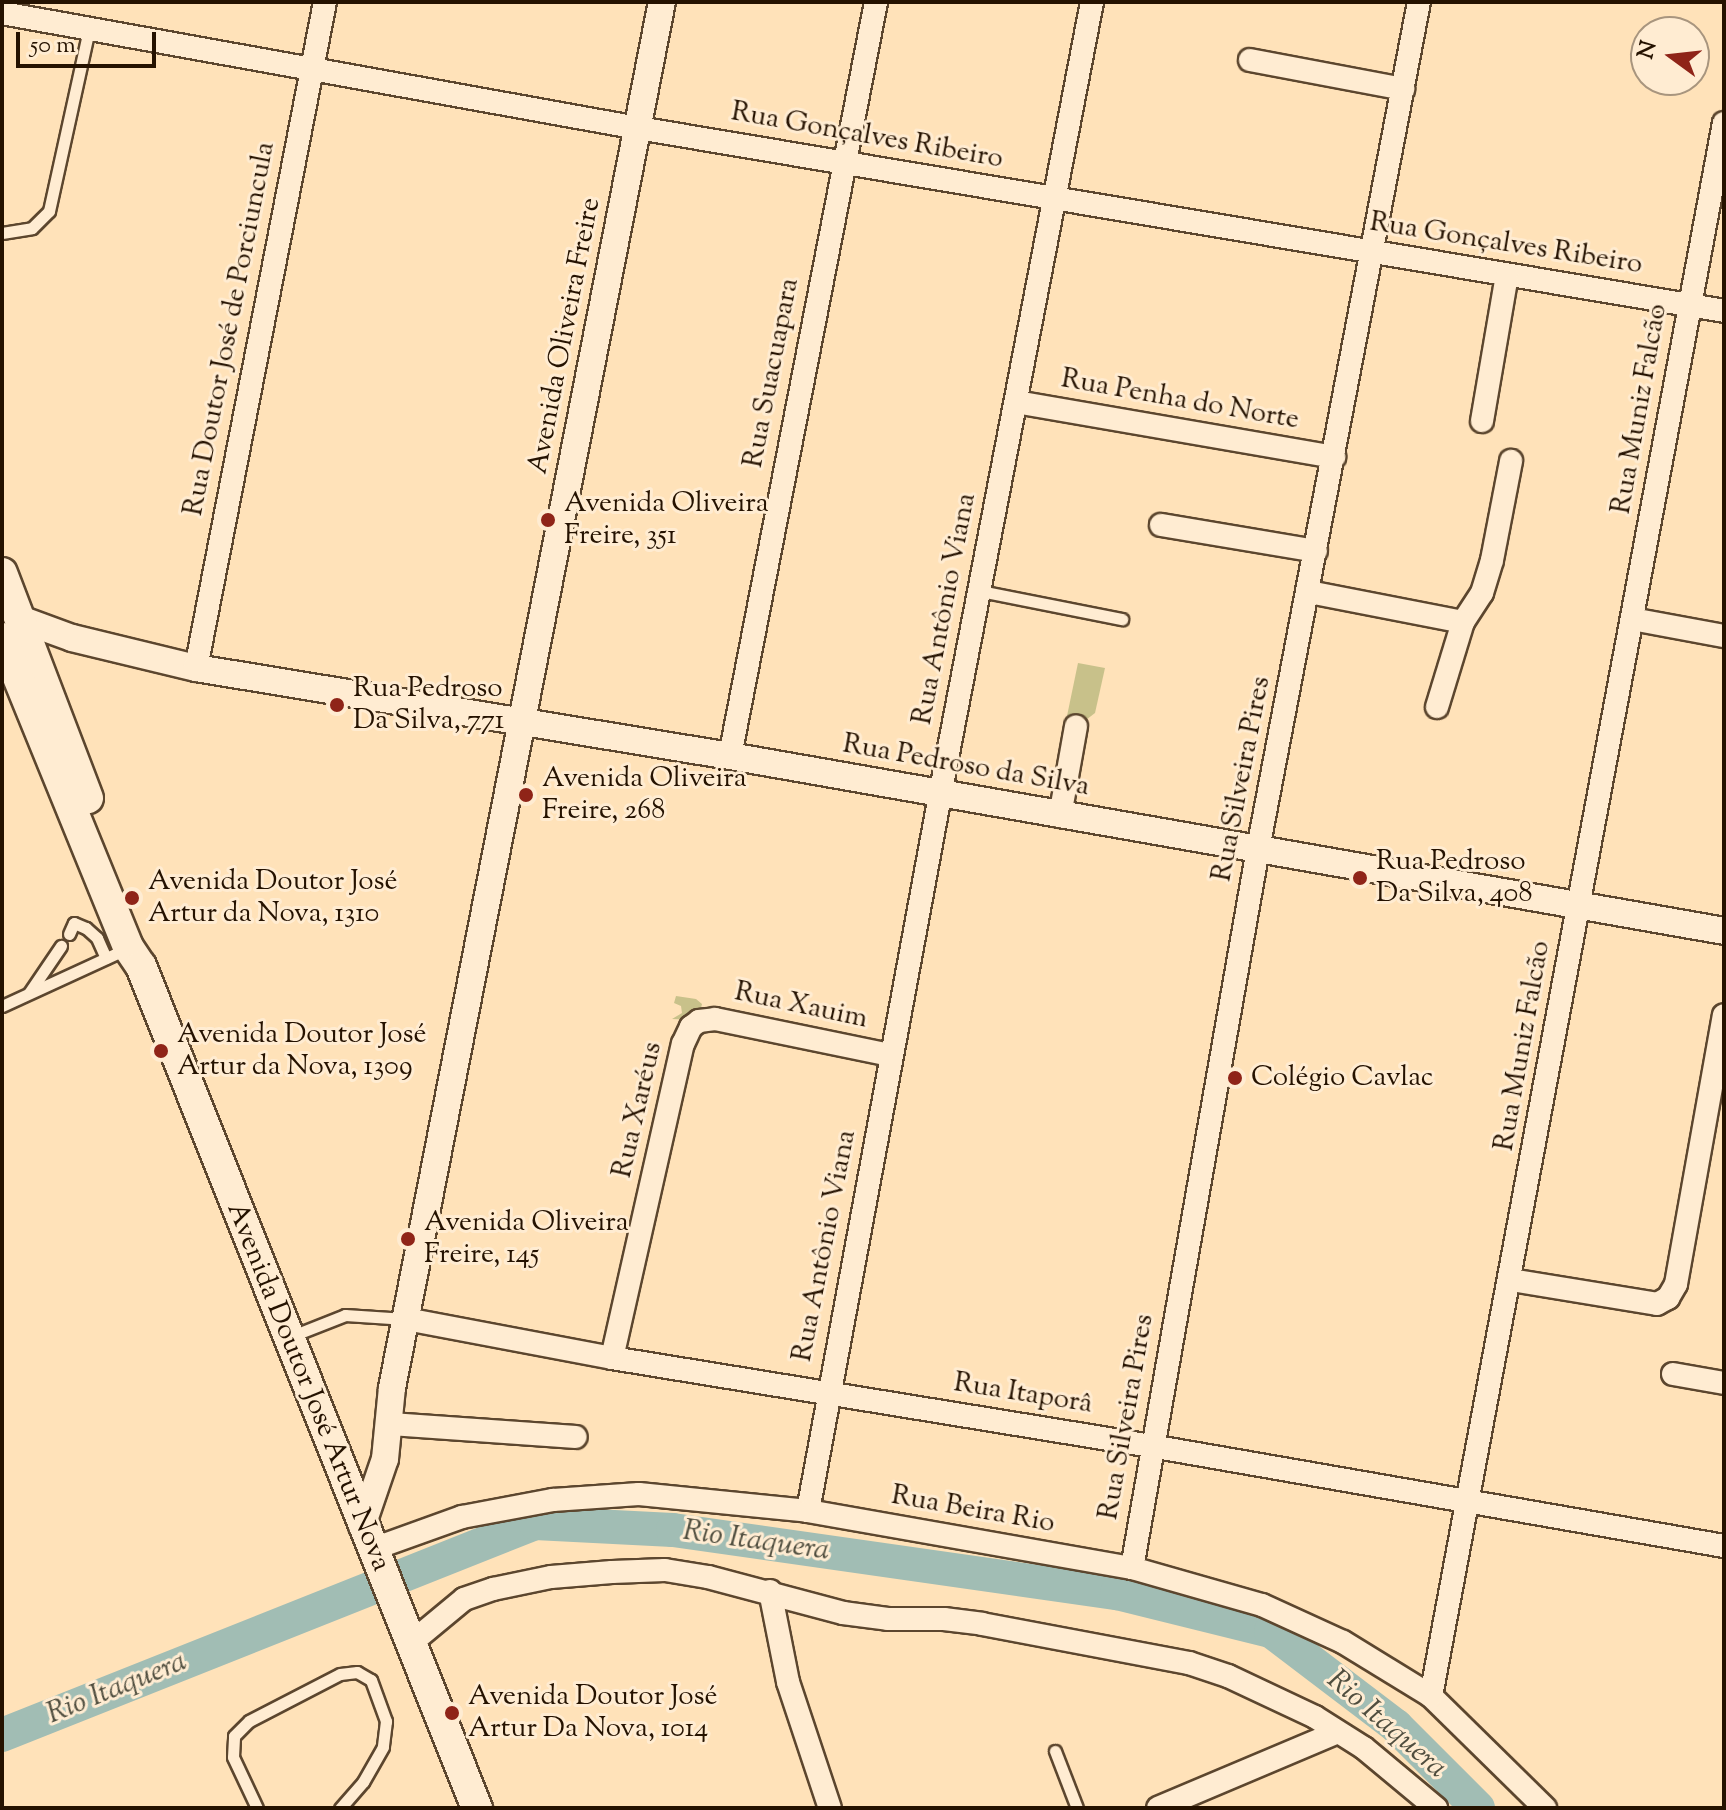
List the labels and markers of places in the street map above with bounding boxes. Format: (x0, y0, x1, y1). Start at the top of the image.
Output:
place label: Avenida Oliveira Freire, 351 (564, 487, 769, 553)
marker: Avenida Oliveira Freire, 351 (539, 511, 557, 529)
place label: Rua Pedroso Da Silva, 771 (353, 672, 504, 738)
marker: Rua Pedroso Da Silva, 771 (328, 696, 346, 714)
place label: Avenida Oliveira Freire, 268 (542, 762, 747, 828)
marker: Avenida Oliveira Freire, 268 (517, 786, 535, 804)
place label: Rua Pedroso Da Silva, 408 (1376, 845, 1532, 911)
place label: Avenida Doutor José Artur da Nova, 1310 (148, 865, 398, 931)
marker: Rua Pedroso Da Silva, 408 (1351, 869, 1369, 887)
marker: Avenida Doutor José Artur da Nova, 1310 (123, 889, 141, 907)
place label: Avenida Doutor José Artur da Nova, 1309 (177, 1018, 427, 1084)
marker: Avenida Doutor José Artur da Nova, 1309 (152, 1042, 170, 1060)
place label: Colégio Cavlac (1251, 1061, 1433, 1095)
marker: Colégio Cavlac (1226, 1069, 1244, 1087)
place label: Avenida Oliveira Freire, 145 (424, 1206, 629, 1272)
marker: Avenida Oliveira Freire, 145 (399, 1230, 417, 1248)
place label: Avenida Doutor José Artur Da Nova, 1014 (468, 1680, 718, 1746)
marker: Avenida Doutor José Artur Da Nova, 1014 (443, 1704, 461, 1722)

